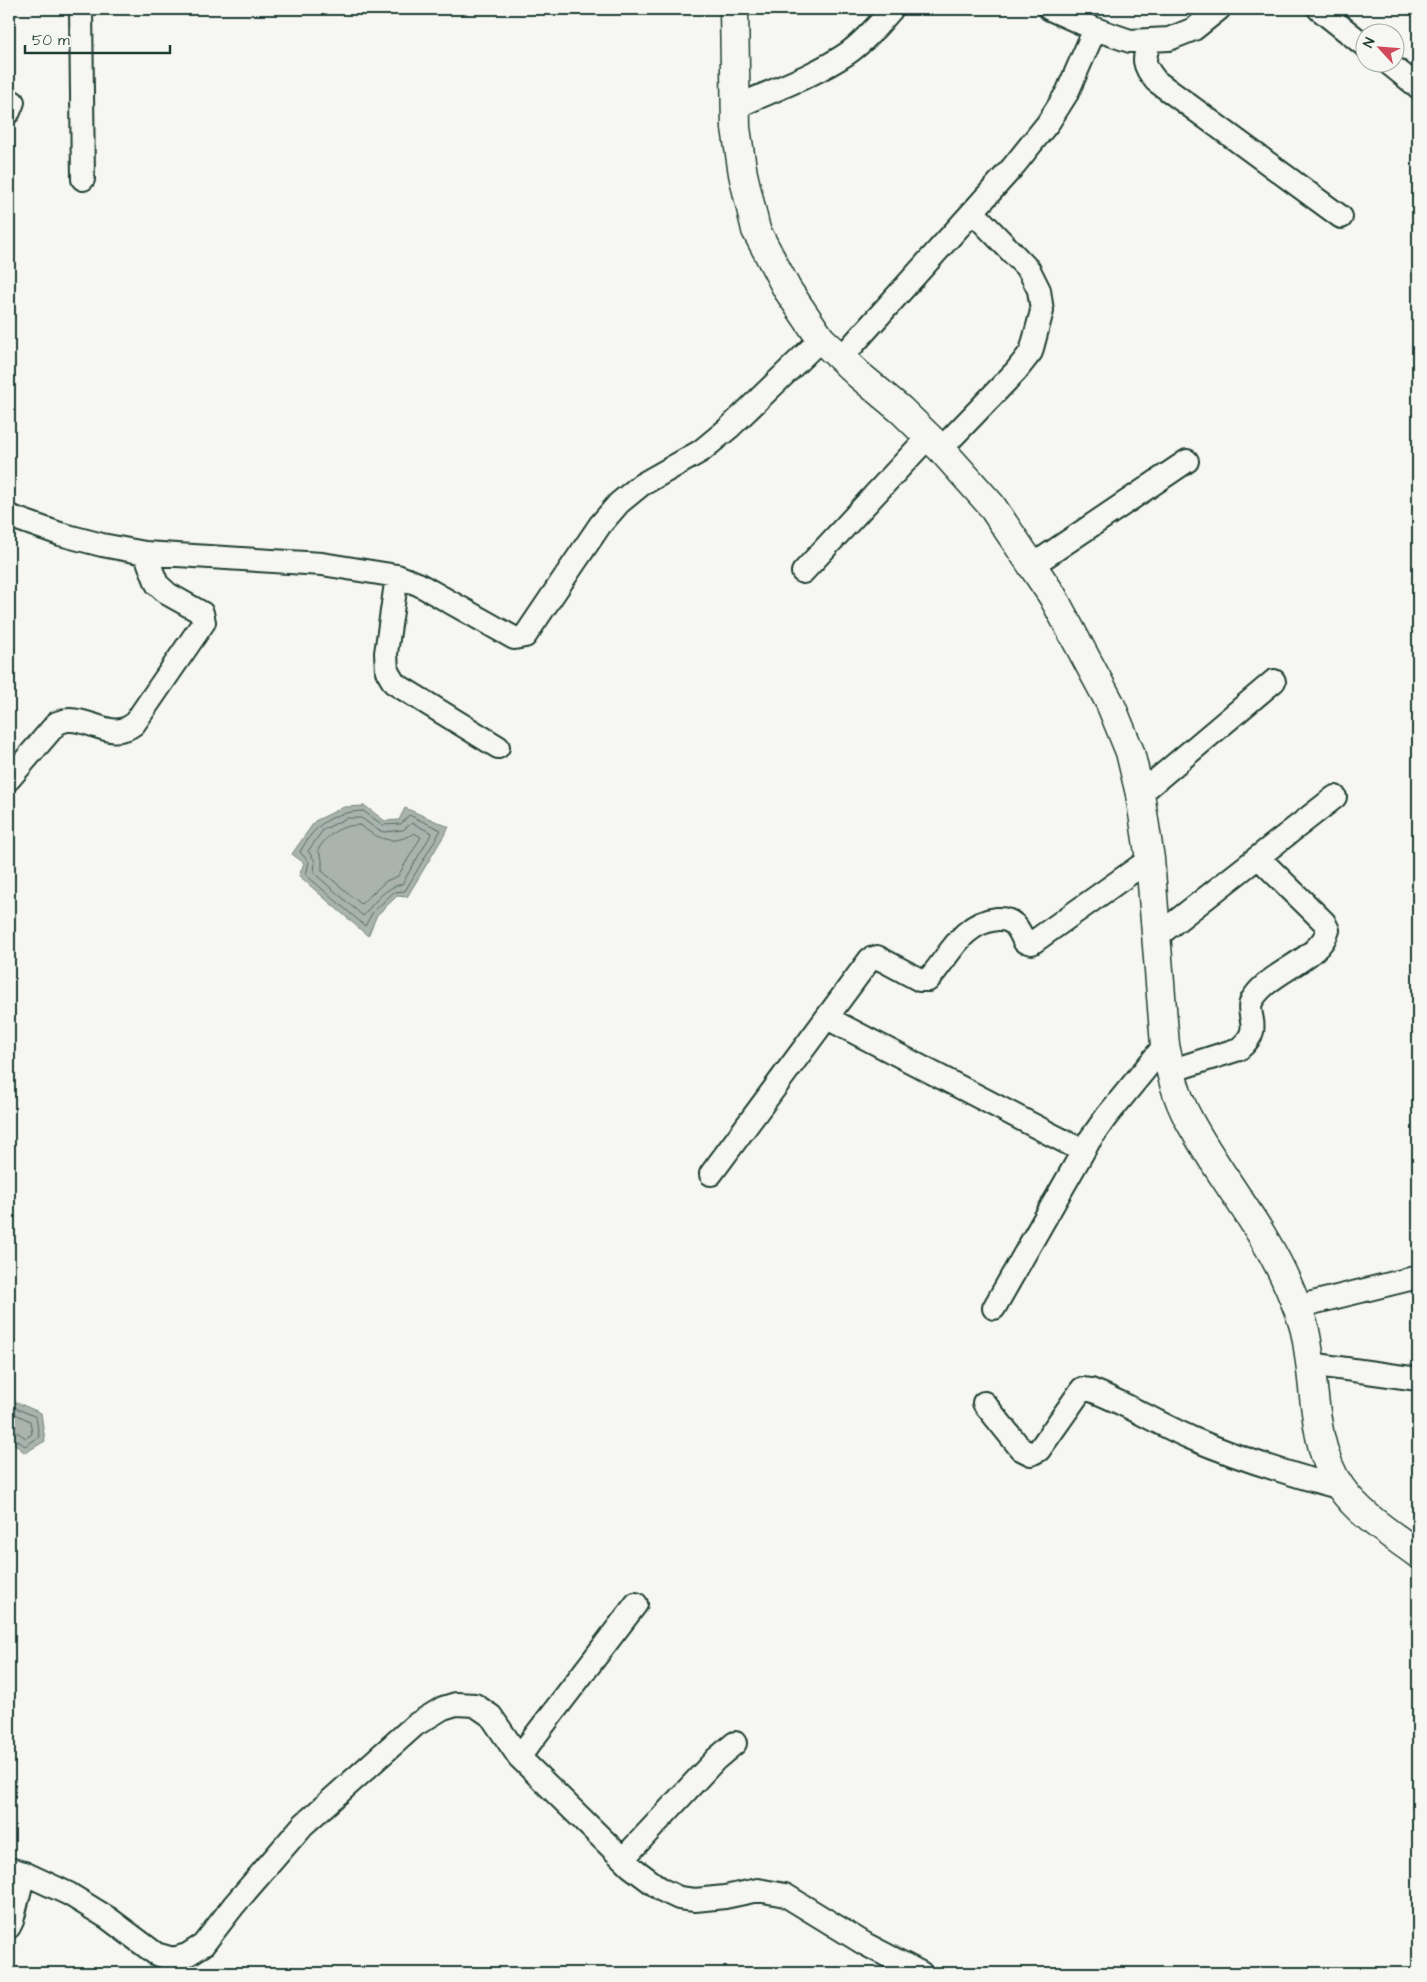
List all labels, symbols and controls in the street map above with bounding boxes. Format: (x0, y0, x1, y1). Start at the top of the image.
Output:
scale bar (25, 22, 170, 54)
north arrow (1354, 22, 1404, 72)
text: 50 m (32, 30, 70, 51)
text: N (1358, 34, 1380, 51)

